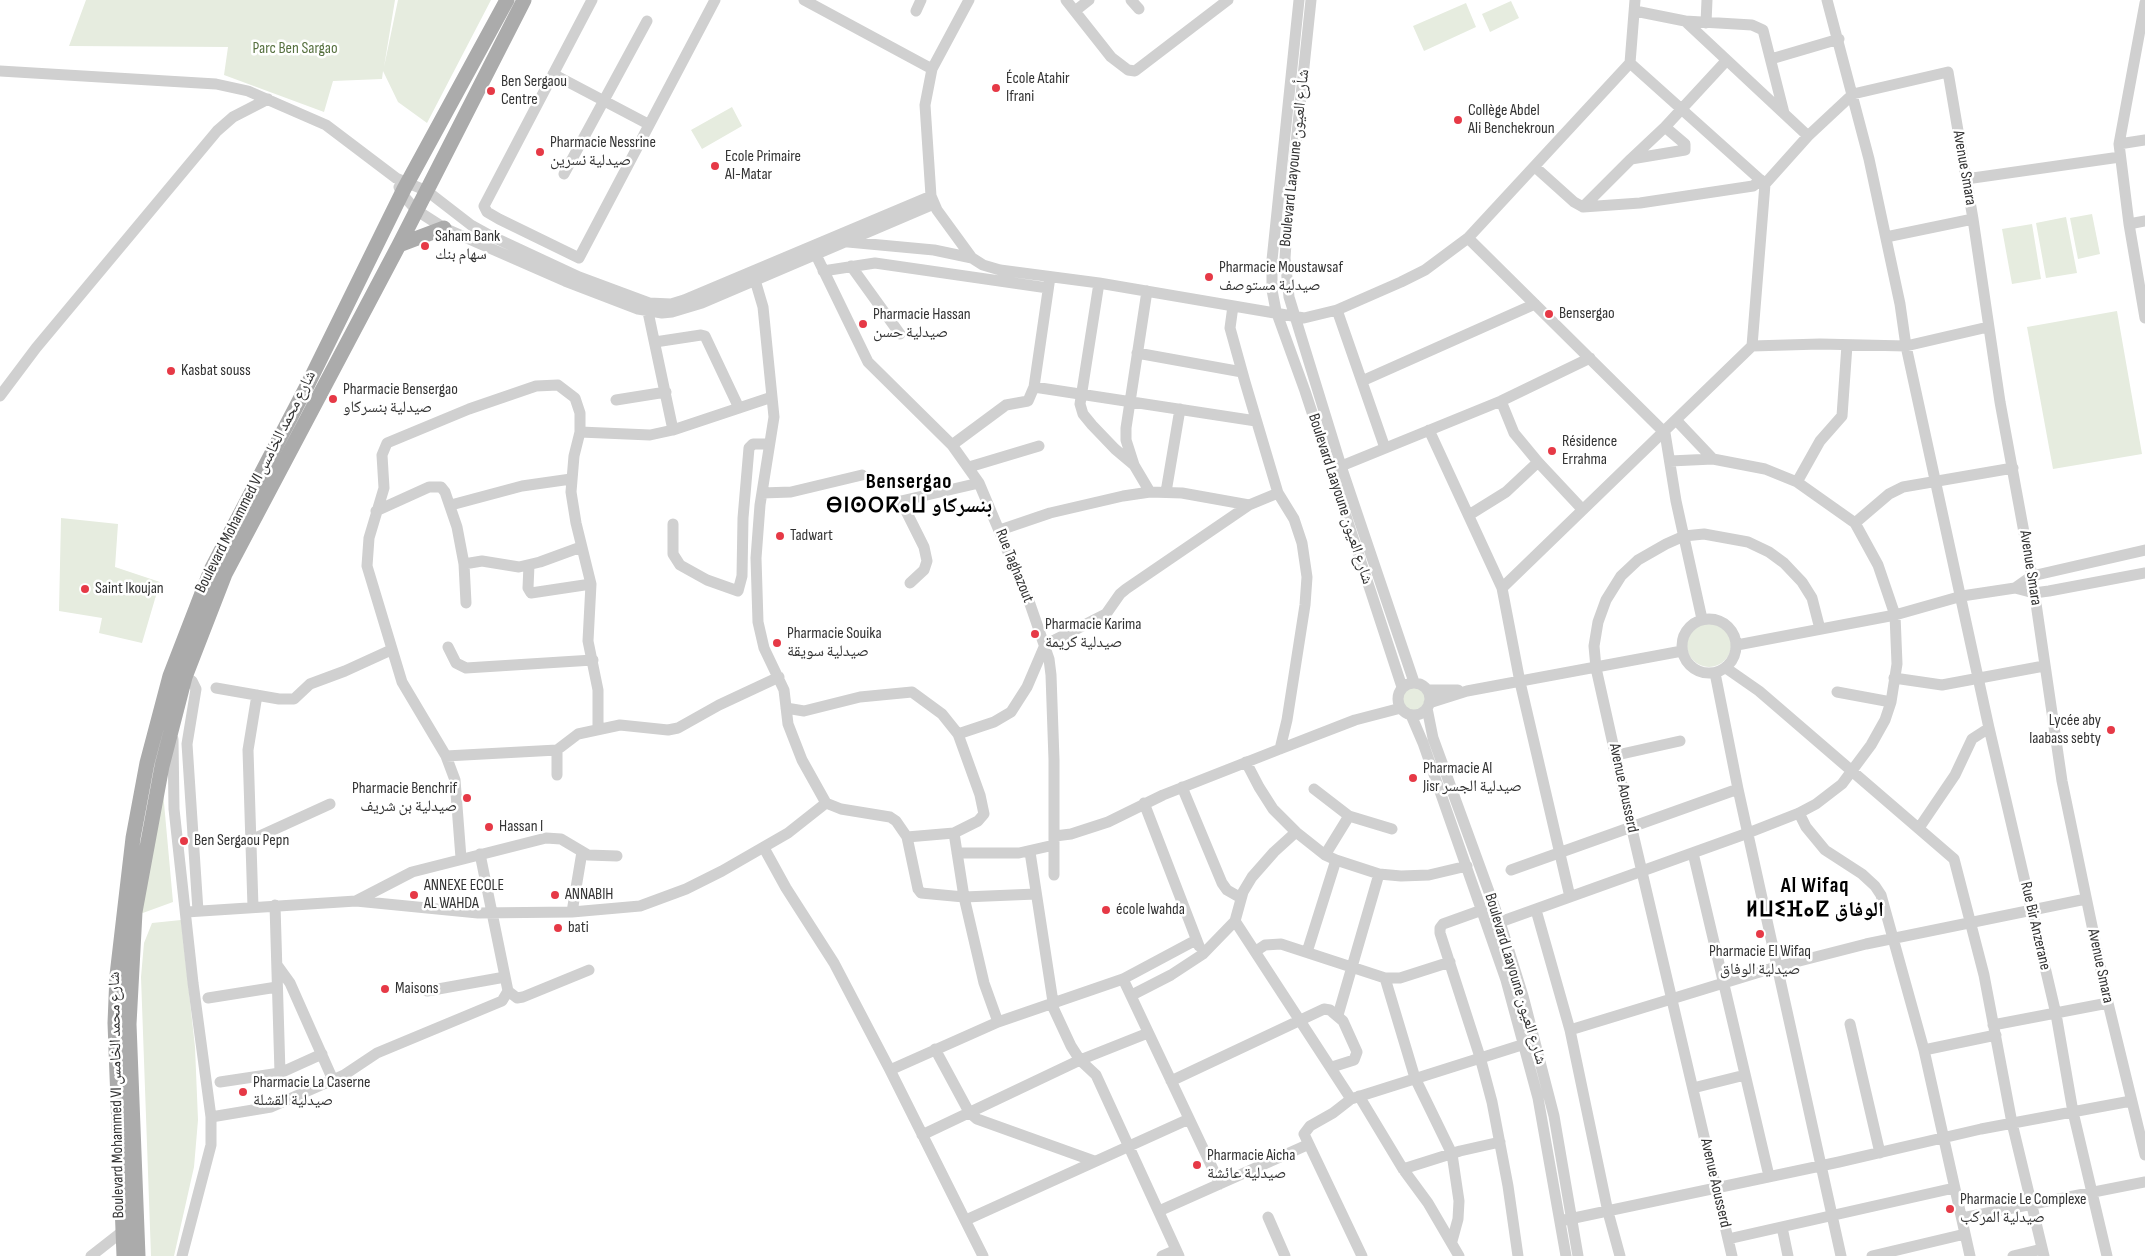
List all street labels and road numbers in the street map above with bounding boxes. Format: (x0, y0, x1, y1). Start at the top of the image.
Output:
street label: Boulevard Laayoune شأرع العيون (1276, 68, 1314, 248)
street label: Avenue Smara (1948, 129, 1980, 207)
street label: Boulevard Mohammed VI شارع محمد الخامس (191, 368, 321, 596)
street label: Boulevard Laayoune شارع العيون (1303, 411, 1377, 587)
street label: Rue Taghazout (991, 526, 1037, 606)
street label: Avenue Smara (2015, 529, 2045, 607)
street label: Avenue Aousserd (1604, 742, 1642, 834)
street label: Rue Bir Anzerane (2016, 880, 2054, 972)
street label: Boulevard Laayoune شارع العيون (1480, 891, 1550, 1067)
street label: Avenue Smara (2083, 927, 2117, 1005)
street label: Boulevard Mohammed VI شارع محمد الخامس (105, 971, 129, 1219)
street label: Avenue Aousserd (1695, 1137, 1735, 1229)

